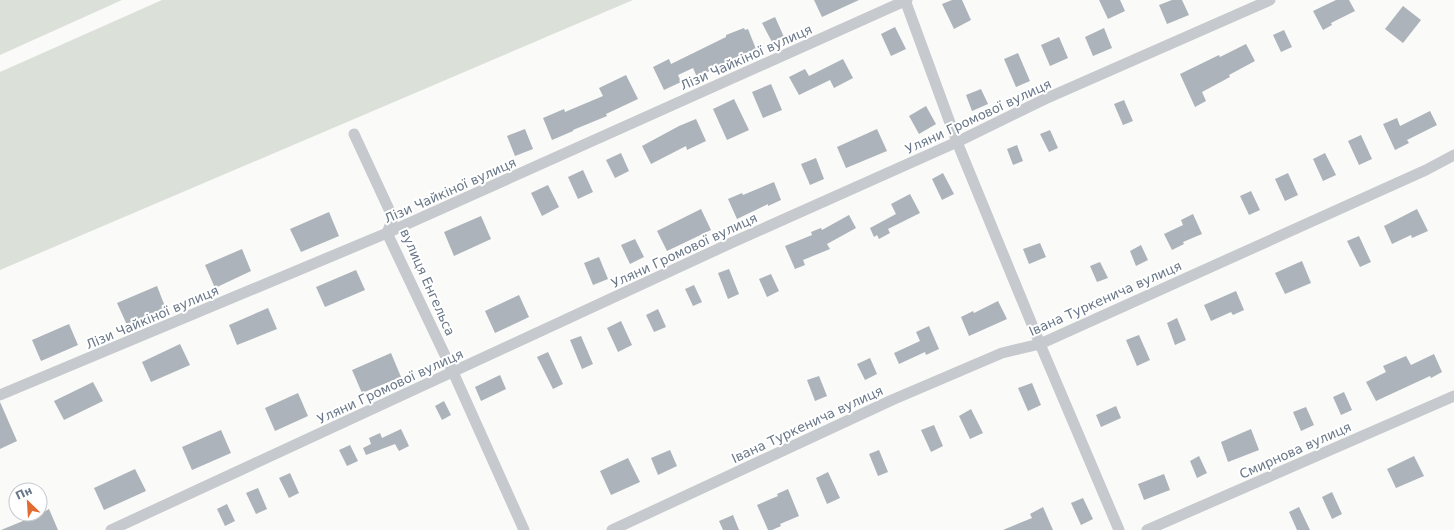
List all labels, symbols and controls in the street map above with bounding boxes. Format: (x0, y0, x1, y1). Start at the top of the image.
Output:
street label: Лізи Чайкіної вулиця (678, 22, 814, 93)
street label: Уляни Громової вулиця (903, 76, 1054, 157)
street label: Лізи Чайкіної вулиця (382, 155, 518, 226)
street label: Уляни Громової вулиця (609, 210, 760, 291)
street label: вулиця Енгельса (397, 226, 458, 338)
street label: Івана Туркенича вулиця (1027, 258, 1184, 339)
street label: Лізи Чайкіної вулиця (84, 283, 221, 352)
street label: Уляни Громової вулиця (315, 346, 466, 427)
street label: Івана Туркенича вулиця (729, 383, 885, 466)
street label: Смирнова вулиця (1237, 419, 1353, 482)
north arrow (8, 482, 48, 522)
text: Пн (14, 484, 34, 503)

